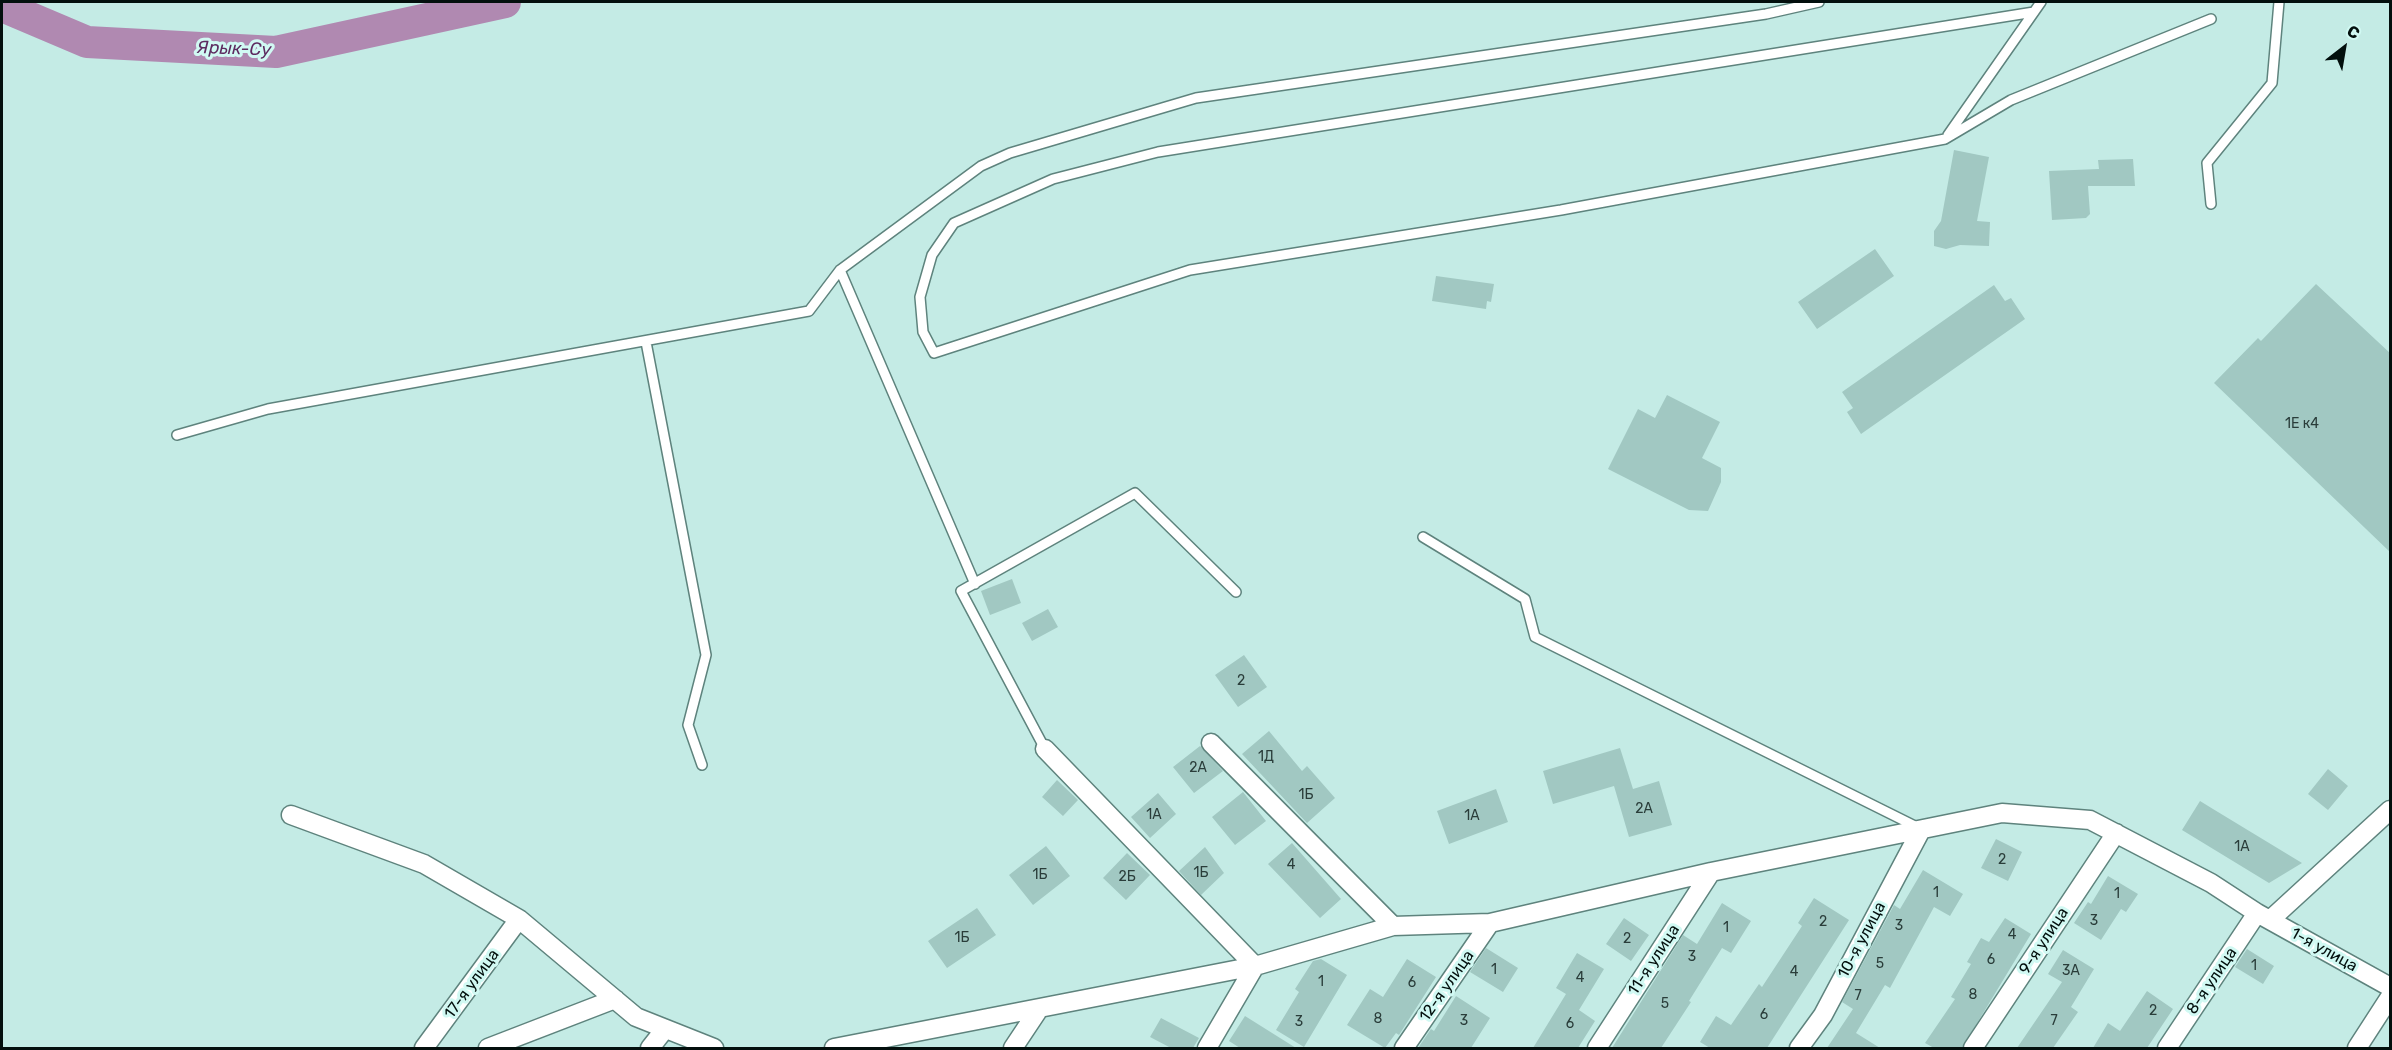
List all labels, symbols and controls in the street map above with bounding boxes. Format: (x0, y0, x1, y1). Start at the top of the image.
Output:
north arrow (2314, 18, 2374, 78)
text: С (2344, 21, 2363, 43)
water label: Ярык-Су (196, 37, 272, 61)
house number: 1Е к4 (2285, 416, 2319, 432)
house number: 2 (1237, 673, 1245, 689)
house number: 1Д (1258, 749, 1274, 765)
house number: 2А (1189, 760, 1207, 776)
house number: 1Б (1299, 787, 1313, 803)
house number: 2А (1635, 801, 1653, 817)
house number: 1А (1146, 807, 1162, 823)
house number: 1А (1464, 808, 1480, 824)
house number: 1А (2234, 839, 2250, 855)
house number: 2 (1998, 852, 2006, 868)
house number: 4 (1287, 857, 1295, 873)
house number: 1Б (1194, 865, 1208, 881)
house number: 1Б (1033, 867, 1047, 883)
house number: 2Б (1118, 869, 1136, 885)
house number: 1 (1933, 885, 1939, 901)
house number: 1 (2114, 886, 2120, 902)
street label: 10-я улица (1834, 899, 1890, 981)
street label: 9-я улица (2015, 904, 2073, 978)
house number: 3 (2090, 913, 2098, 929)
house number: 2 (1819, 914, 1827, 930)
house number: 3 (1895, 918, 1903, 934)
house number: 1 (1723, 920, 1729, 936)
street label: 11-я улица (1624, 921, 1684, 999)
street label: 1-я улица (2287, 924, 2361, 976)
house number: 4 (2008, 927, 2016, 943)
house number: 1Б (955, 930, 969, 946)
house number: 2 (1623, 931, 1631, 947)
street label: 8-я улица (2183, 944, 2241, 1018)
street label: 17-я улица (440, 946, 504, 1022)
street label: 12-я улица (1416, 947, 1478, 1025)
house number: 3 (1688, 949, 1696, 965)
house number: 6 (1987, 952, 1995, 968)
house number: 5 (1876, 956, 1884, 972)
house number: 1 (2251, 958, 2257, 974)
house number: 1 (1491, 962, 1497, 978)
house number: 3А (2062, 963, 2080, 979)
house number: 4 (1790, 964, 1798, 980)
house number: 4 (1576, 970, 1584, 986)
house number: 1 (1318, 974, 1324, 990)
house number: 6 (1408, 975, 1416, 991)
house number: 8 (1969, 987, 1977, 1003)
house number: 7 (1854, 988, 1862, 1004)
house number: 5 (1661, 996, 1669, 1012)
house number: 2 (2149, 1003, 2157, 1019)
house number: 6 (1760, 1007, 1768, 1023)
house number: 8 (1374, 1011, 1382, 1027)
house number: 3 (1460, 1013, 1468, 1029)
house number: 7 (2050, 1013, 2058, 1029)
house number: 3 (1295, 1014, 1303, 1030)
house number: 6 (1566, 1016, 1574, 1032)

